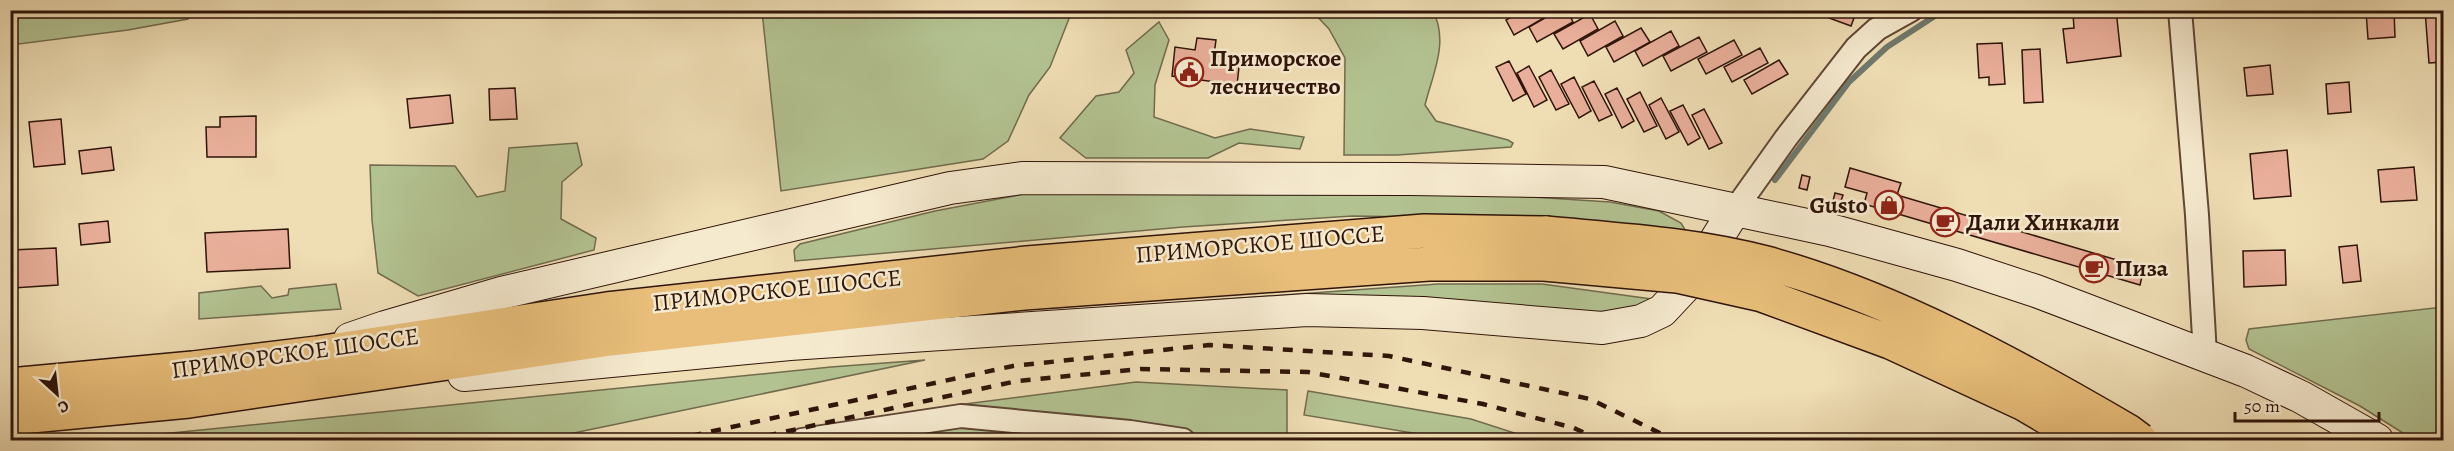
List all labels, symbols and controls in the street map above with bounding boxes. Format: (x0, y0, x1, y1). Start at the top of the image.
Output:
place label: Приморское лесничество (1209, 42, 1341, 102)
public building icon: Приморское лесничество (1173, 56, 1205, 88)
place label: Gusto (1809, 189, 1868, 221)
shop icon: Gusto (1873, 189, 1905, 221)
cafe icon: Дали Хинкали (1929, 206, 1961, 238)
place label: Дали Хинкали (1966, 206, 2120, 238)
street label: ПРИМОРСКОЕ ШОССЕ (1134, 217, 1386, 271)
cafe icon: Пиза (2078, 252, 2110, 284)
place label: Пиза (2115, 252, 2169, 284)
street label: ПРИМОРСКОЕ ШОССЕ (651, 261, 903, 319)
street label: ПРИМОРСКОЕ ШОССЕ (169, 320, 421, 386)
north arrow (27, 364, 87, 424)
scale bar (2235, 385, 2379, 423)
text: С (54, 394, 73, 419)
text: 50 m (2244, 394, 2280, 418)

